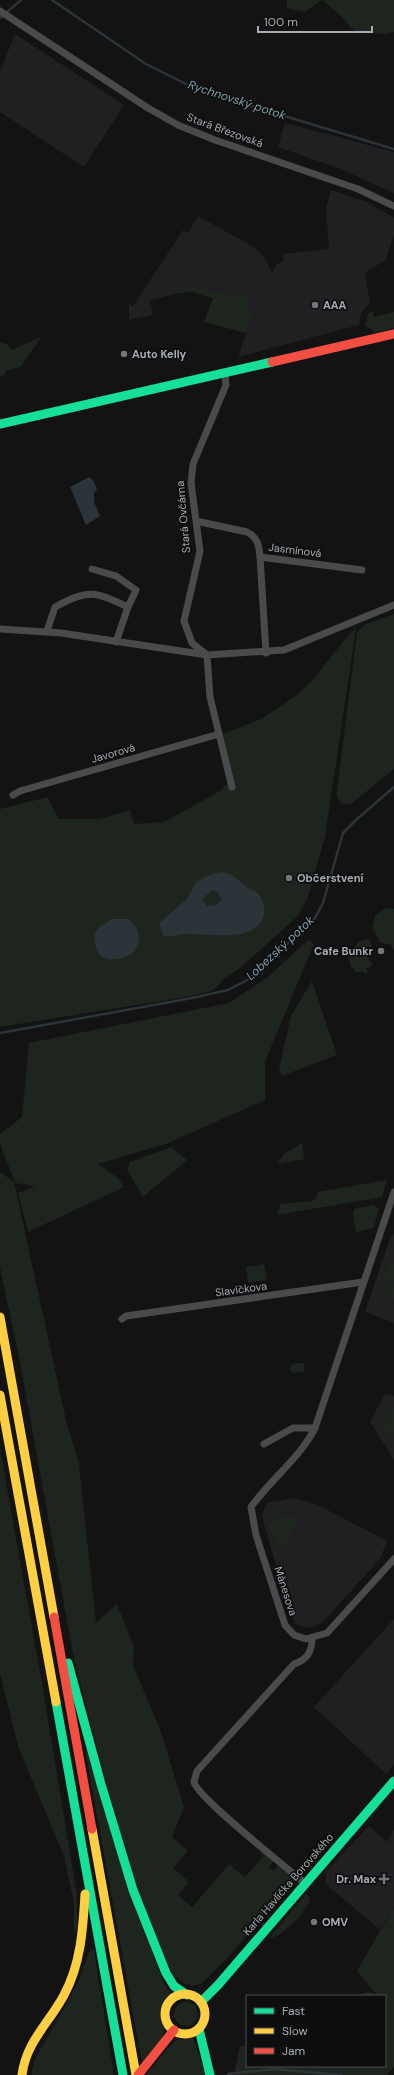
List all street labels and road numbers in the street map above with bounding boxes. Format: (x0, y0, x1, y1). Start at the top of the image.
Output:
street label: Stará Březovská (185, 110, 265, 150)
street label: Stará Ovčárna (173, 480, 193, 554)
street label: Jasmínová (268, 540, 322, 560)
street label: Javorová (89, 740, 137, 766)
street label: Slavíčkova (214, 1278, 268, 1300)
street label: Mánesova (271, 1565, 301, 1617)
street label: Karla Havlíčka Borovského (240, 1830, 336, 1938)

